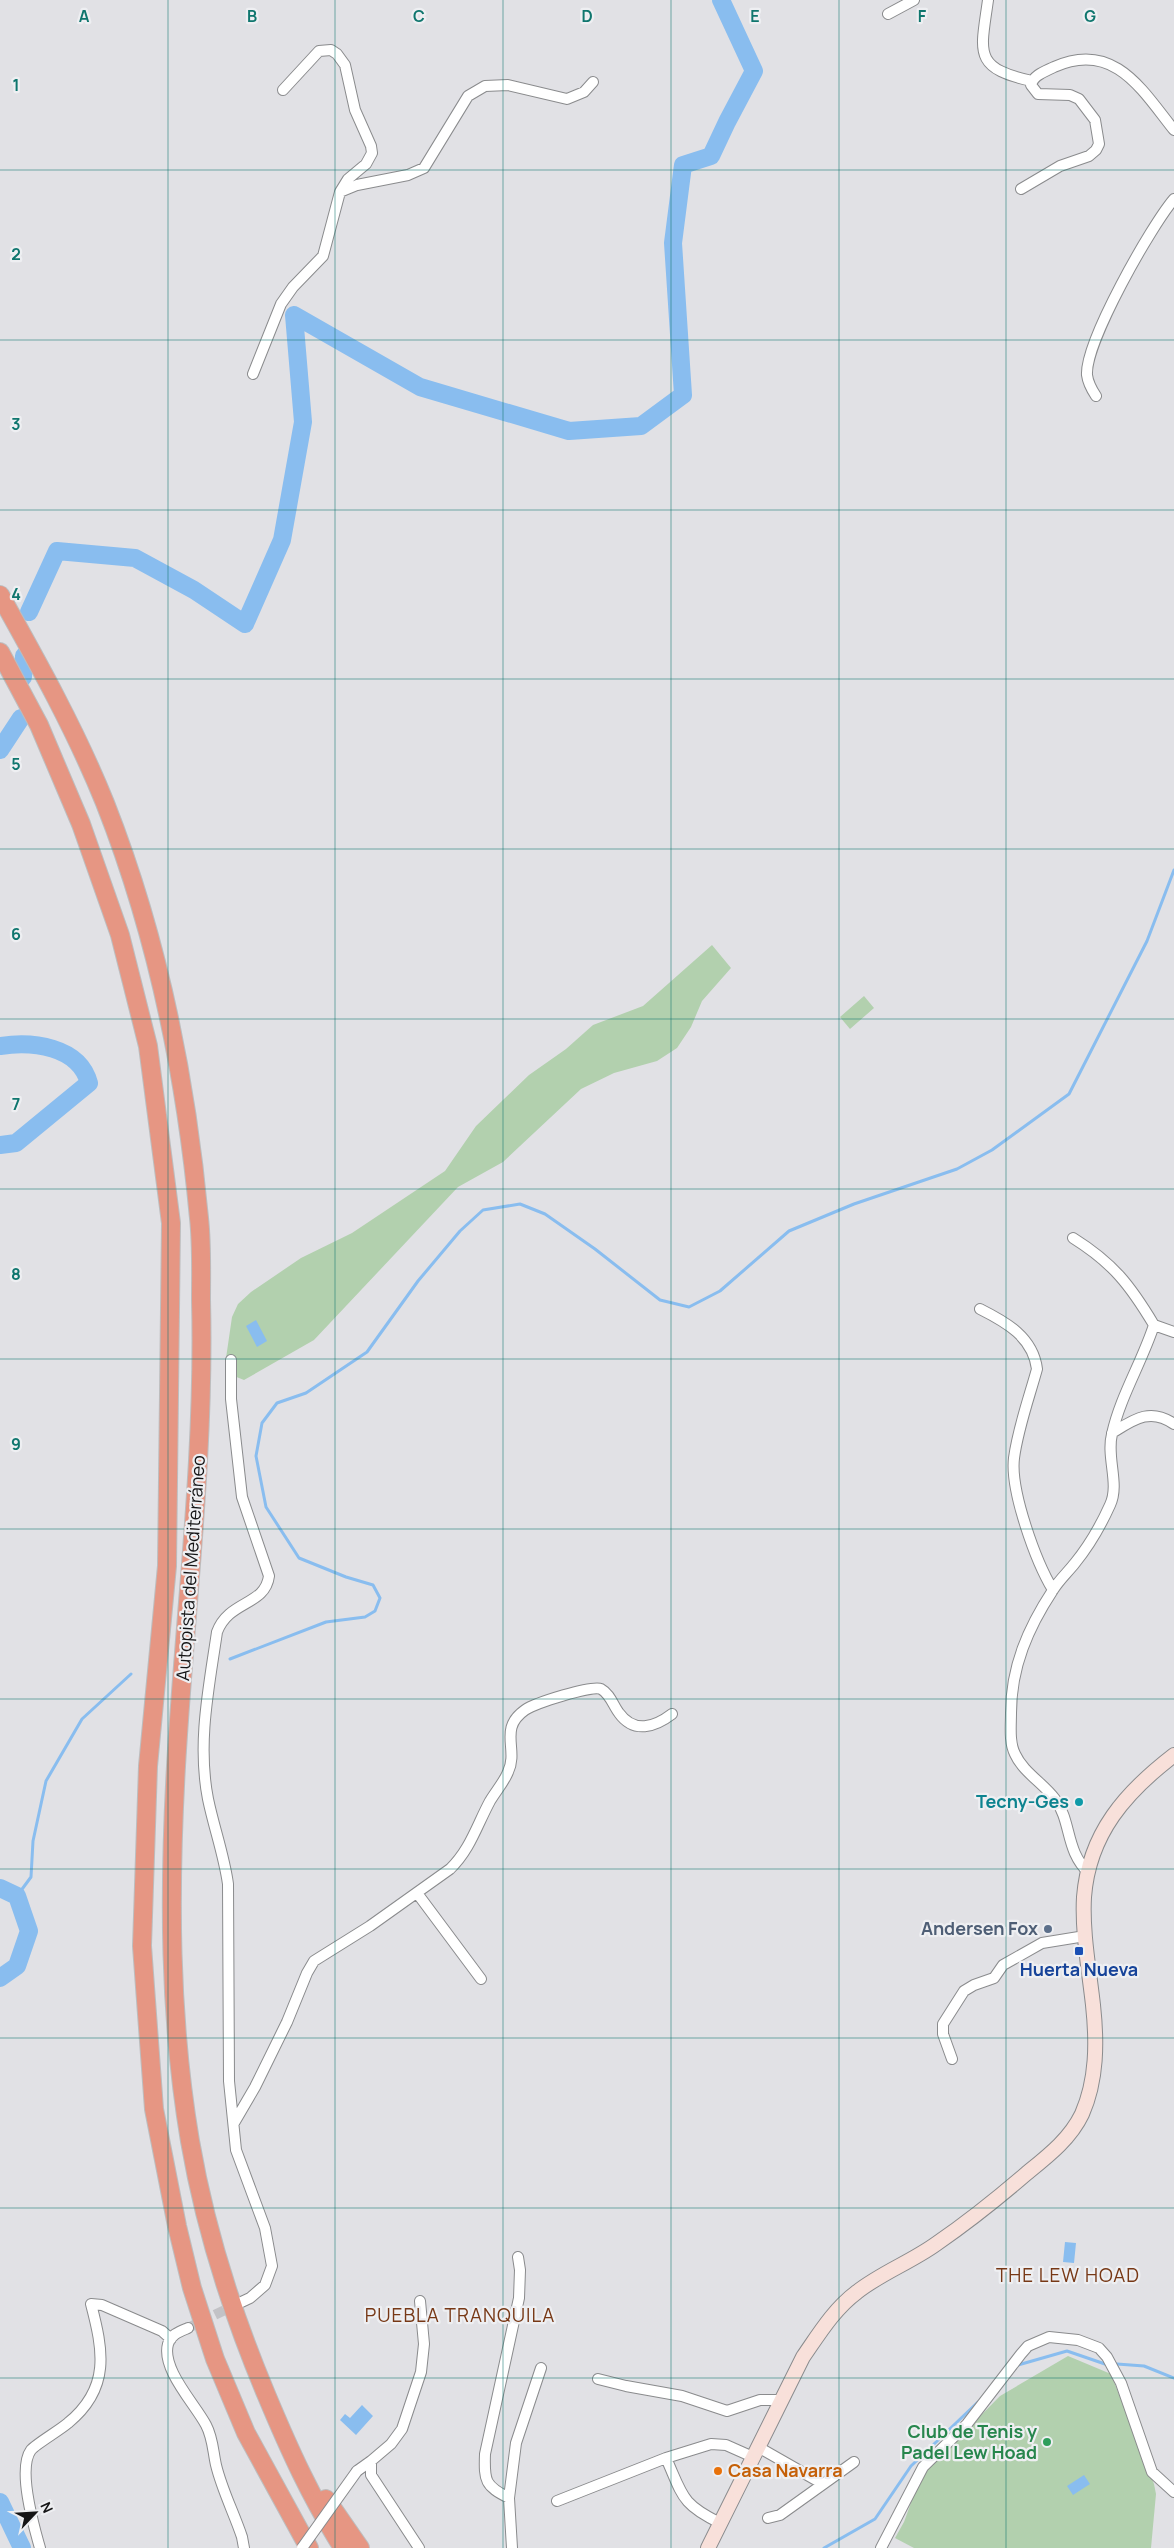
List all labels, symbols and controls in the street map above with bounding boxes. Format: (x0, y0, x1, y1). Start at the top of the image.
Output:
text: A (79, 5, 90, 27)
text: B (247, 5, 257, 27)
text: C (413, 5, 425, 27)
text: D (581, 5, 593, 27)
text: E (750, 5, 760, 27)
text: F (918, 5, 927, 27)
text: G (1084, 5, 1096, 27)
text: 1 (12, 74, 20, 96)
text: 2 (11, 243, 21, 265)
text: 3 (11, 413, 21, 435)
text: 4 (11, 583, 21, 605)
text: 5 (11, 753, 21, 775)
text: 6 (11, 923, 21, 945)
text: 7 (12, 1093, 20, 1115)
text: 8 (11, 1263, 21, 1285)
text: 9 (11, 1433, 21, 1455)
street label: Autopista del Mediterráneo (170, 1454, 210, 1681)
place label: Tecny-Ges (976, 1789, 1069, 1813)
marker: Tecny-Ges (1073, 1796, 1085, 1808)
place label: Andersen Fox (921, 1916, 1038, 1940)
marker: Andersen Fox (1042, 1923, 1054, 1935)
marker: Huerta Nueva (1073, 1945, 1085, 1957)
place label: Huerta Nueva (1020, 1957, 1138, 1981)
district label: THE LEW HOAD (996, 2262, 1140, 2288)
district label: PUEBLA TRANQUILA (365, 2302, 555, 2328)
place label: Club de Tenis y Padel Lew Hoad (901, 2419, 1037, 2464)
marker: Club de Tenis y Padel Lew Hoad (1041, 2436, 1053, 2448)
place label: Casa Navarra (728, 2458, 843, 2482)
marker: Casa Navarra (712, 2465, 724, 2477)
north arrow (10, 2488, 60, 2538)
text: N (36, 2499, 58, 2516)

